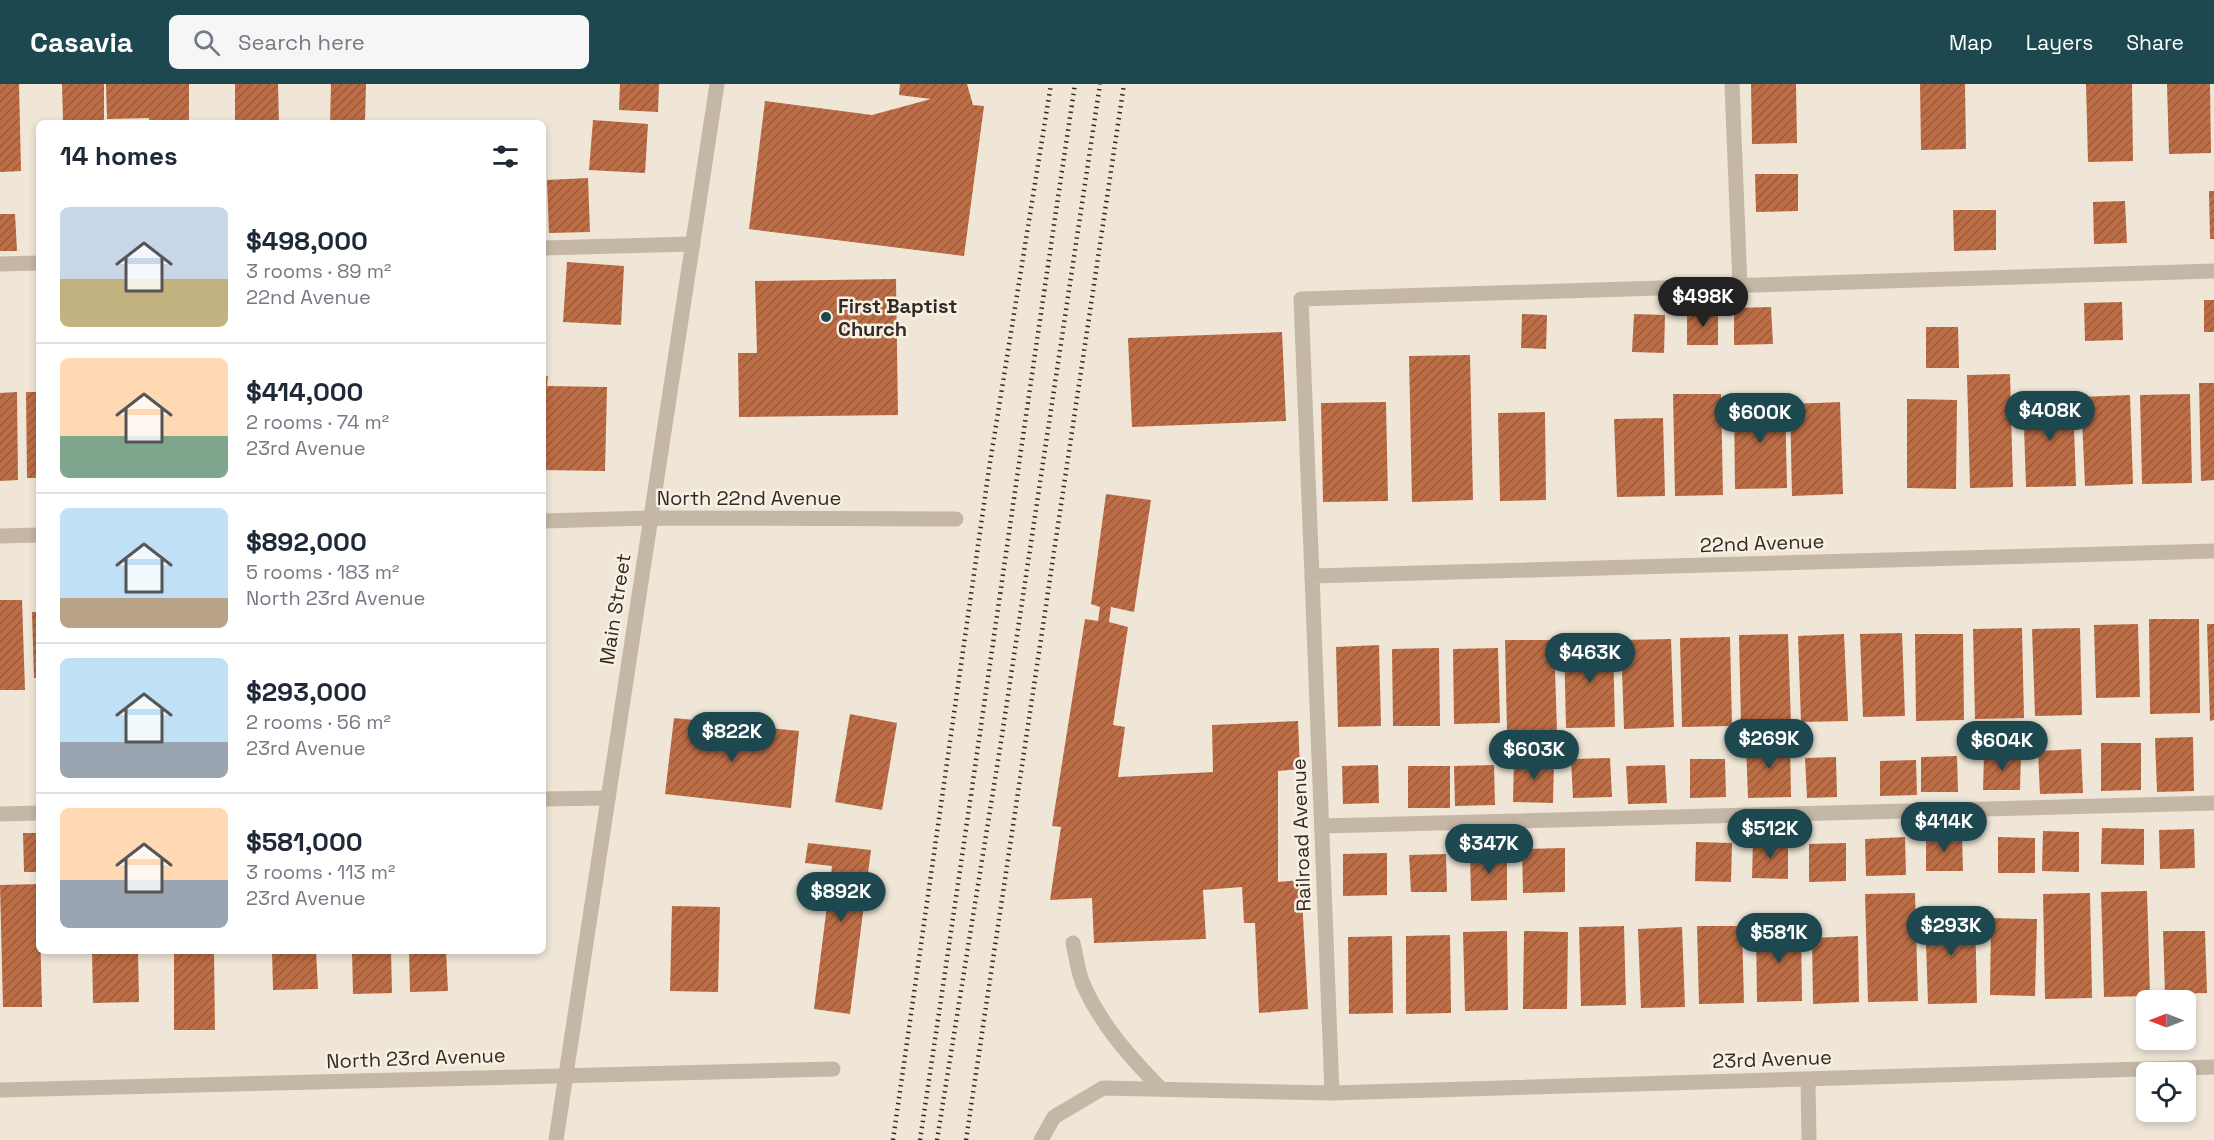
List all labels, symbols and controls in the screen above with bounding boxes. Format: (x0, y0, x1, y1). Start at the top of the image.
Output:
search box (169, 15, 589, 69)
text: Casavia (30, 24, 133, 60)
icon: search (190, 26, 223, 59)
text: Search here (238, 28, 365, 56)
text: Map (1949, 29, 1993, 56)
text: Layers (2026, 29, 2093, 56)
text: Share (2126, 29, 2184, 56)
text: 14 homes (60, 139, 178, 173)
icon: filters (489, 140, 522, 173)
text: $498,000 (246, 224, 368, 258)
icon: home (108, 231, 180, 303)
text: 3 rooms · 89 m² (246, 258, 391, 284)
pin: $498K (1661, 277, 1745, 328)
text: $498K (1672, 283, 1734, 309)
text: 22nd Avenue (246, 284, 371, 310)
place label: First Baptist Church (838, 293, 957, 342)
marker: First Baptist Church (819, 310, 833, 324)
text: $414,000 (246, 375, 363, 409)
icon: home (108, 382, 180, 454)
pin: $408K (2008, 391, 2092, 442)
pin: $600K (1718, 393, 1802, 444)
text: $408K (2019, 397, 2081, 423)
text: $600K (1729, 399, 1791, 425)
text: 2 rooms · 74 m² (246, 409, 389, 435)
text: 23rd Avenue (246, 435, 366, 461)
street label: North 22nd Avenue (657, 485, 841, 511)
text: $892,000 (246, 525, 367, 559)
street label: 22nd Avenue (1699, 528, 1825, 558)
icon: home (108, 532, 180, 604)
street label: Main Street (593, 552, 637, 666)
text: 5 rooms · 183 m² (246, 559, 399, 585)
text: North 23rd Avenue (246, 585, 425, 611)
pin: $463K (1548, 633, 1632, 684)
text: $463K (1559, 639, 1621, 665)
text: $293,000 (246, 675, 367, 709)
icon: home (108, 682, 180, 754)
text: 2 rooms · 56 m² (246, 709, 391, 735)
pin: $822K (690, 712, 774, 763)
text: $822K (702, 718, 762, 744)
pin: $269K (1727, 719, 1811, 770)
pin: $604K (1960, 721, 2044, 772)
text: $269K (1738, 725, 1800, 751)
text: $604K (1971, 727, 2033, 753)
pin: $603K (1492, 730, 1576, 781)
text: 23rd Avenue (246, 735, 366, 761)
text: $603K (1503, 736, 1565, 762)
street label: Railroad Avenue (1285, 758, 1317, 912)
pin: $414K (1902, 802, 1986, 853)
text: $414K (1915, 808, 1973, 834)
pin: $512K (1728, 809, 1812, 860)
text: $512K (1741, 815, 1799, 841)
pin: $347K (1447, 824, 1531, 875)
text: $581,000 (246, 825, 363, 859)
text: $347K (1459, 830, 1519, 856)
icon: home (108, 832, 180, 904)
text: 3 rooms · 113 m² (246, 859, 395, 885)
pin: $892K (799, 872, 883, 923)
text: $892K (811, 878, 871, 904)
text: 23rd Avenue (246, 885, 366, 911)
pin: $293K (1909, 906, 1993, 957)
text: $293K (1921, 912, 1981, 938)
pin: $581K (1737, 913, 1821, 964)
text: $581K (1750, 919, 1808, 945)
north arrow (2136, 990, 2196, 1050)
map controls (2136, 990, 2196, 1122)
street label: North 23rd Avenue (326, 1042, 506, 1074)
street label: 23rd Avenue (1712, 1044, 1832, 1074)
button: locate (2136, 1062, 2196, 1122)

